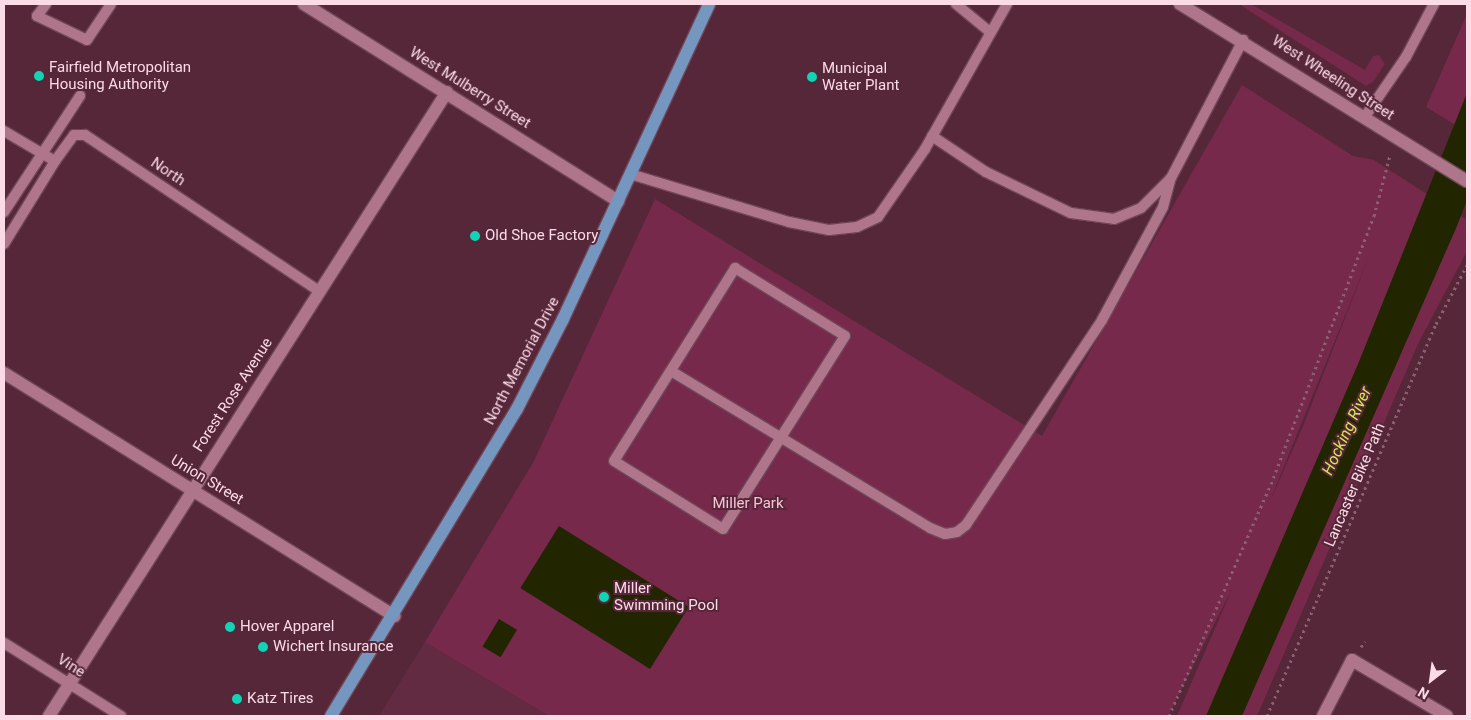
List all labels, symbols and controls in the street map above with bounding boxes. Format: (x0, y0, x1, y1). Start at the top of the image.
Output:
street label: West Wheeling Street (1268, 32, 1398, 124)
street label: West Mulberry Street (406, 43, 534, 133)
place label: Fairfield Metropolitan Housing Authority (49, 58, 191, 93)
place label: Municipal Water Plant (822, 59, 899, 94)
marker: Fairfield Metropolitan Housing Authority (33, 70, 45, 82)
marker: Municipal Water Plant (806, 71, 818, 83)
street label: North (147, 154, 189, 190)
place label: Old Shoe Factory (485, 227, 598, 245)
marker: Old Shoe Factory (469, 230, 481, 242)
street label: North Memorial Drive (481, 294, 563, 428)
street label: Forest Rose Avenue (189, 335, 277, 455)
water label: Hocking River (1318, 384, 1376, 478)
street label: Lancaster Bike Path (1321, 420, 1389, 550)
street label: Union Street (167, 451, 247, 509)
park label: Miller Park (712, 495, 784, 513)
place label: Miller Swimming Pool (614, 579, 718, 614)
marker: Miller Swimming Pool (598, 591, 610, 603)
place label: Hover Apparel (240, 618, 334, 636)
marker: Hover Apparel (224, 621, 236, 633)
place label: Wichert Insurance (273, 638, 394, 656)
marker: Wichert Insurance (257, 641, 269, 653)
street label: Vine (54, 651, 88, 681)
north arrow (1406, 655, 1456, 705)
text: N (1415, 684, 1432, 702)
place label: Katz Tires (247, 690, 314, 708)
marker: Katz Tires (231, 693, 243, 705)

